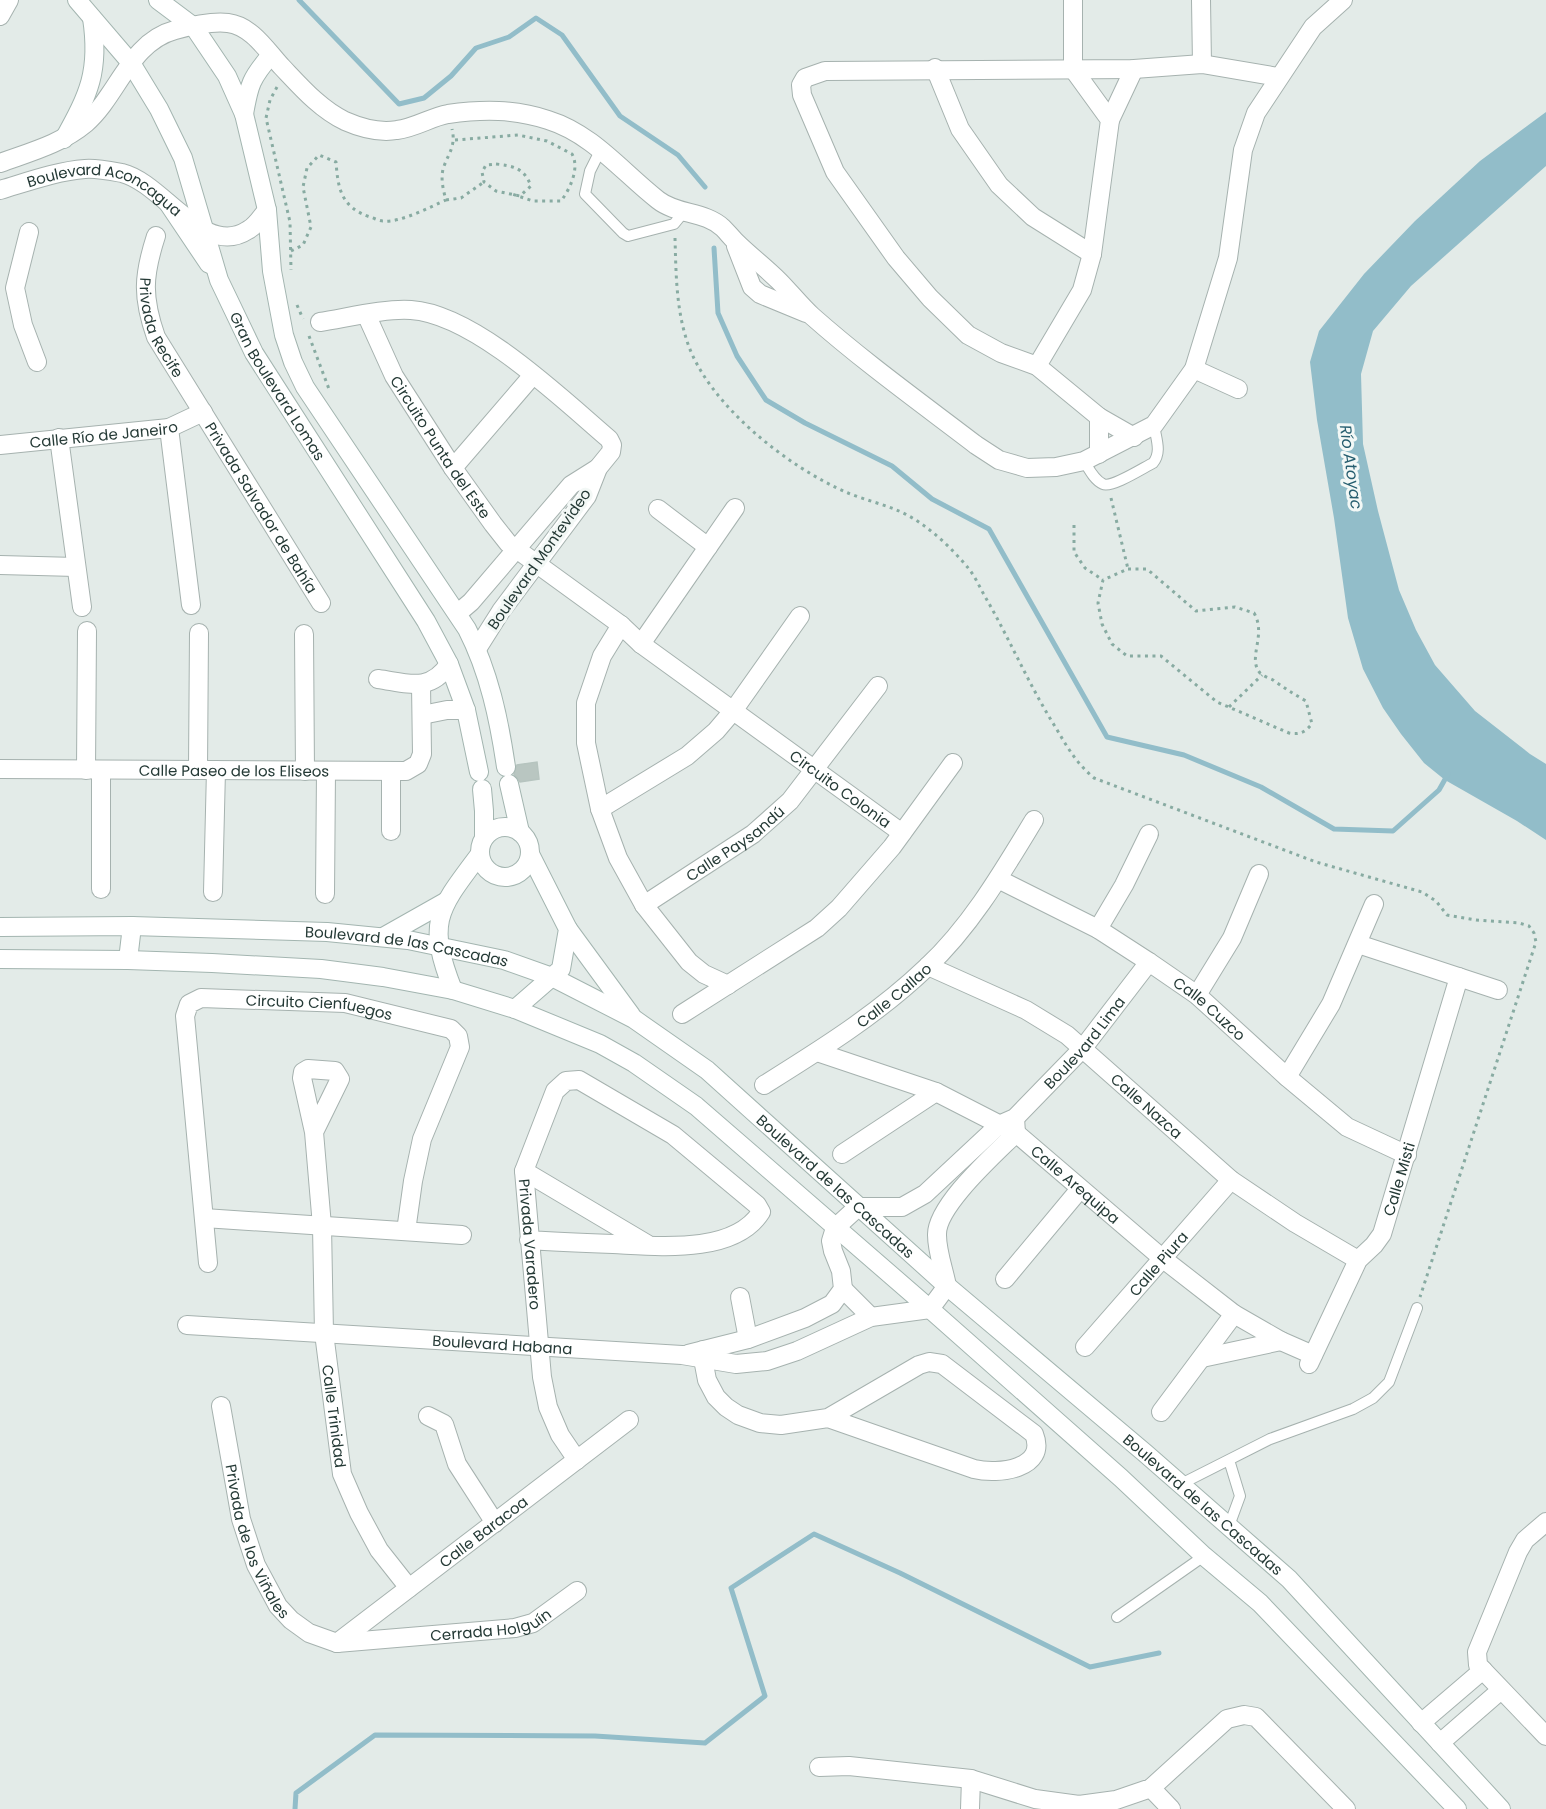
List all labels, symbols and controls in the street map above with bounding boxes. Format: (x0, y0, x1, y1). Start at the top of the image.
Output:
street label: Boulevard Aconcagua (24, 158, 187, 221)
street label: Privada Recife (135, 277, 189, 381)
street label: Gran Boulevard Lomas (225, 308, 331, 465)
street label: Circuito Punta del Este (386, 371, 496, 522)
street label: Calle Río de Janeiro (29, 415, 181, 452)
street label: Privada Salvador de Bahía (201, 418, 323, 597)
water label: Río Atoyac (1334, 423, 1368, 511)
street label: Boulevard Montevideo (482, 484, 596, 634)
street label: Circuito Colonia (786, 745, 896, 832)
street label: Calle Paseo de los Eliseos (139, 759, 329, 781)
street label: Calle Paysandú (681, 801, 789, 886)
street label: Boulevard de las Cascadas (305, 921, 512, 971)
street label: Calle Callao (852, 958, 936, 1032)
street label: Calle Cuzco (1169, 971, 1251, 1045)
street label: Circuito Cienfuegos (245, 989, 395, 1025)
street label: Boulevard Lima (1039, 992, 1130, 1093)
street label: Calle Nazca (1106, 1068, 1187, 1143)
street label: Boulevard de las Cascadas (752, 1109, 920, 1263)
street label: Calle Misti (1378, 1139, 1419, 1218)
street label: Calle Arequipa (1027, 1140, 1125, 1228)
street label: Privada Varadero (514, 1178, 547, 1311)
street label: Calle Piura (1124, 1226, 1192, 1301)
street label: Boulevard Habana (432, 1329, 573, 1359)
street label: Calle Trinidad (318, 1363, 352, 1469)
street label: Boulevard de las Cascadas (1119, 1429, 1288, 1580)
street label: Privada de los Viñales (221, 1462, 295, 1623)
street label: Calle Baracoa (435, 1491, 532, 1572)
street label: Cerrada Holguín (429, 1603, 555, 1646)

